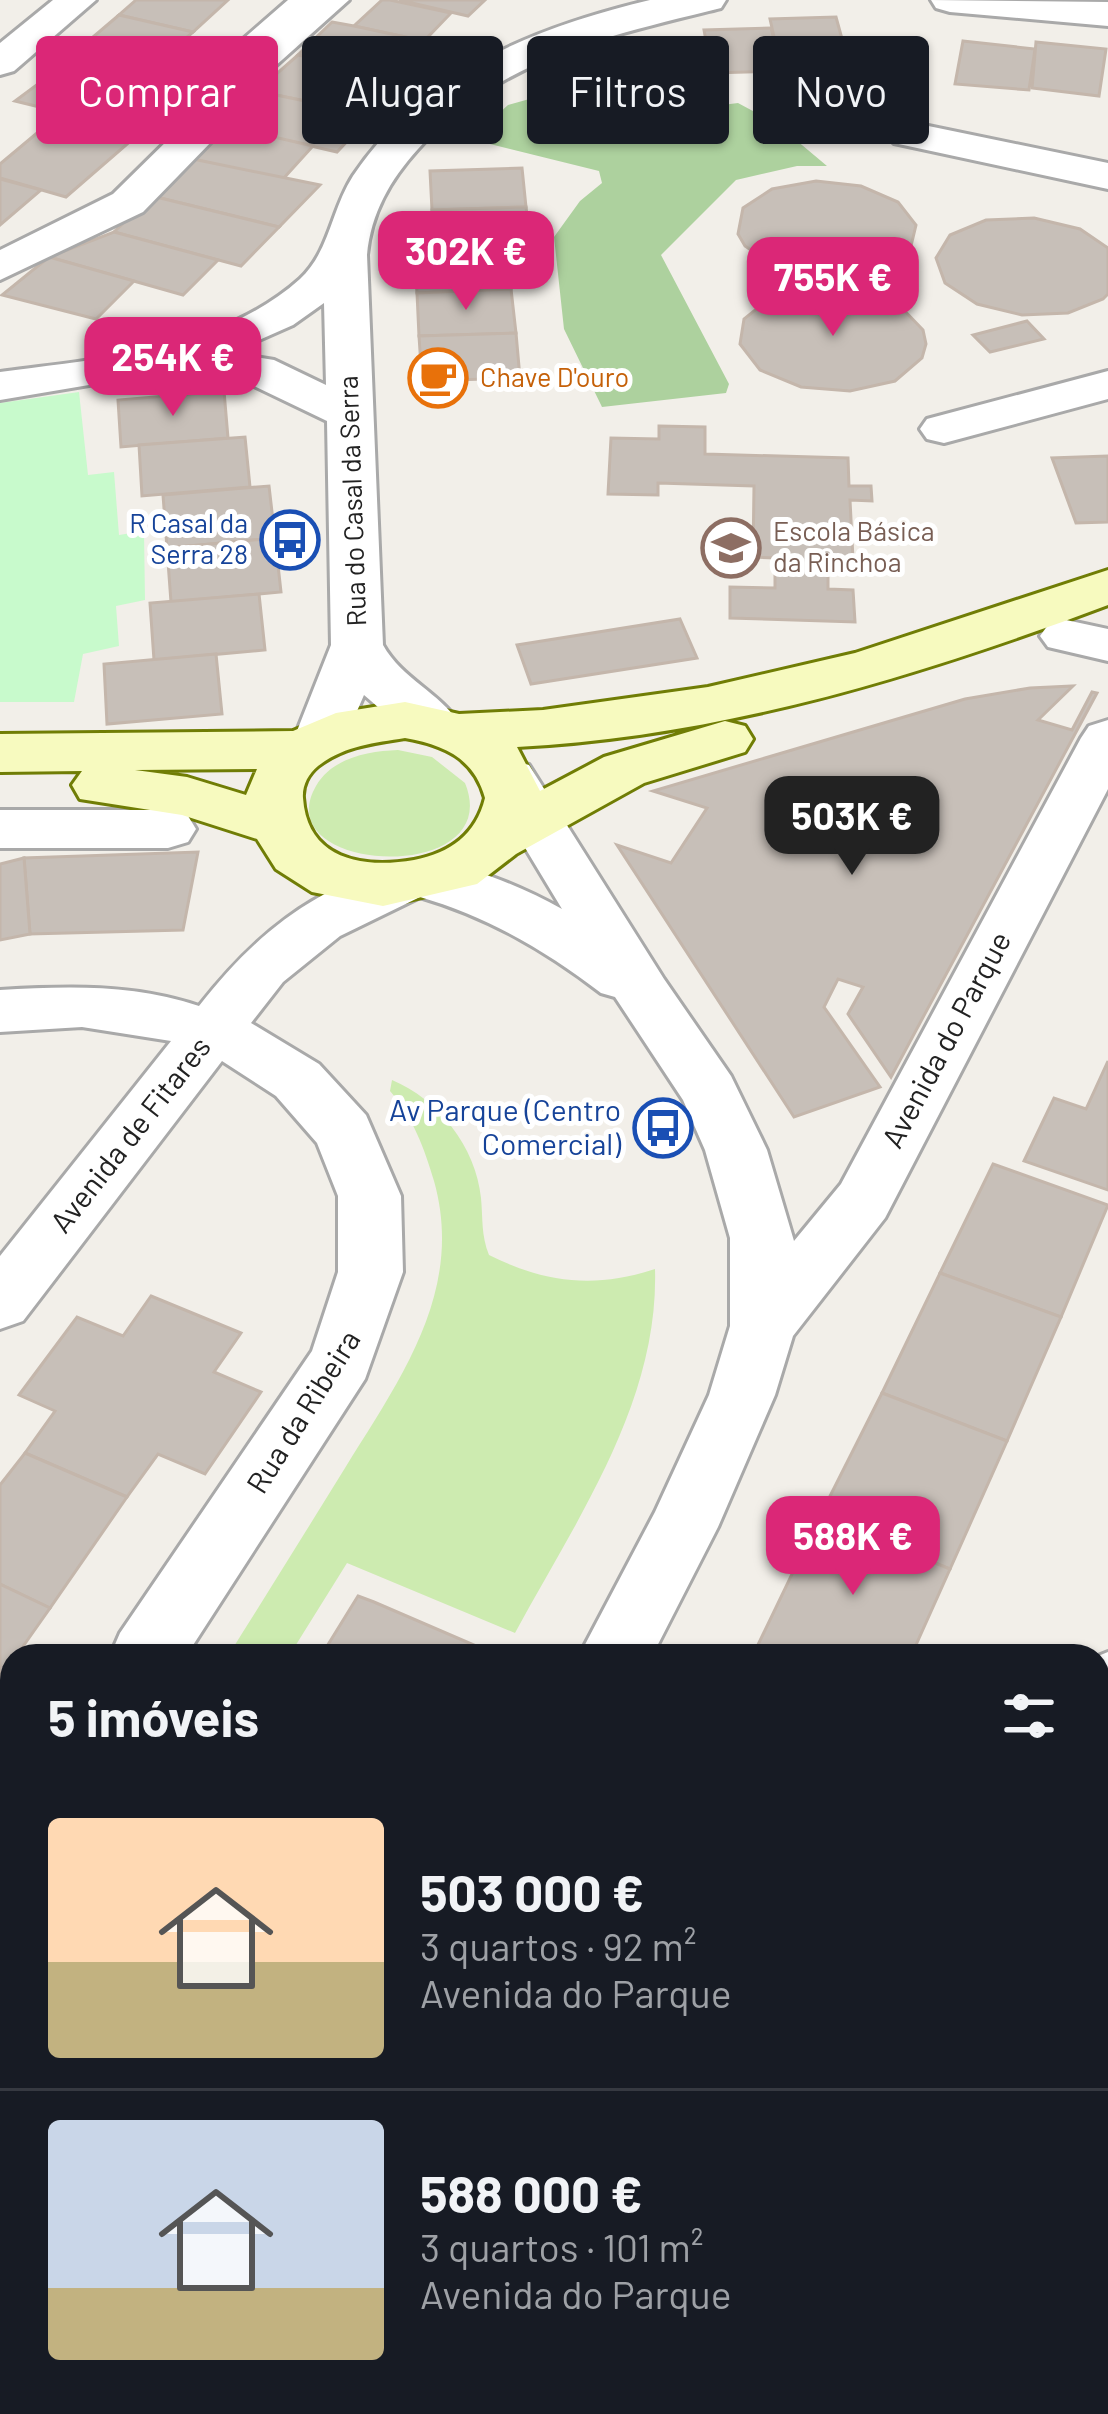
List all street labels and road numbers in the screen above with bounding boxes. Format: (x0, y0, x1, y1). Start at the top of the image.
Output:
street label: Rua do Casal da Serra (331, 375, 371, 627)
street label: Avenida do Parque (873, 925, 1017, 1153)
street label: Avenida de Fitares (42, 1029, 217, 1239)
street label: Rua da Ribeira (238, 1323, 367, 1499)

